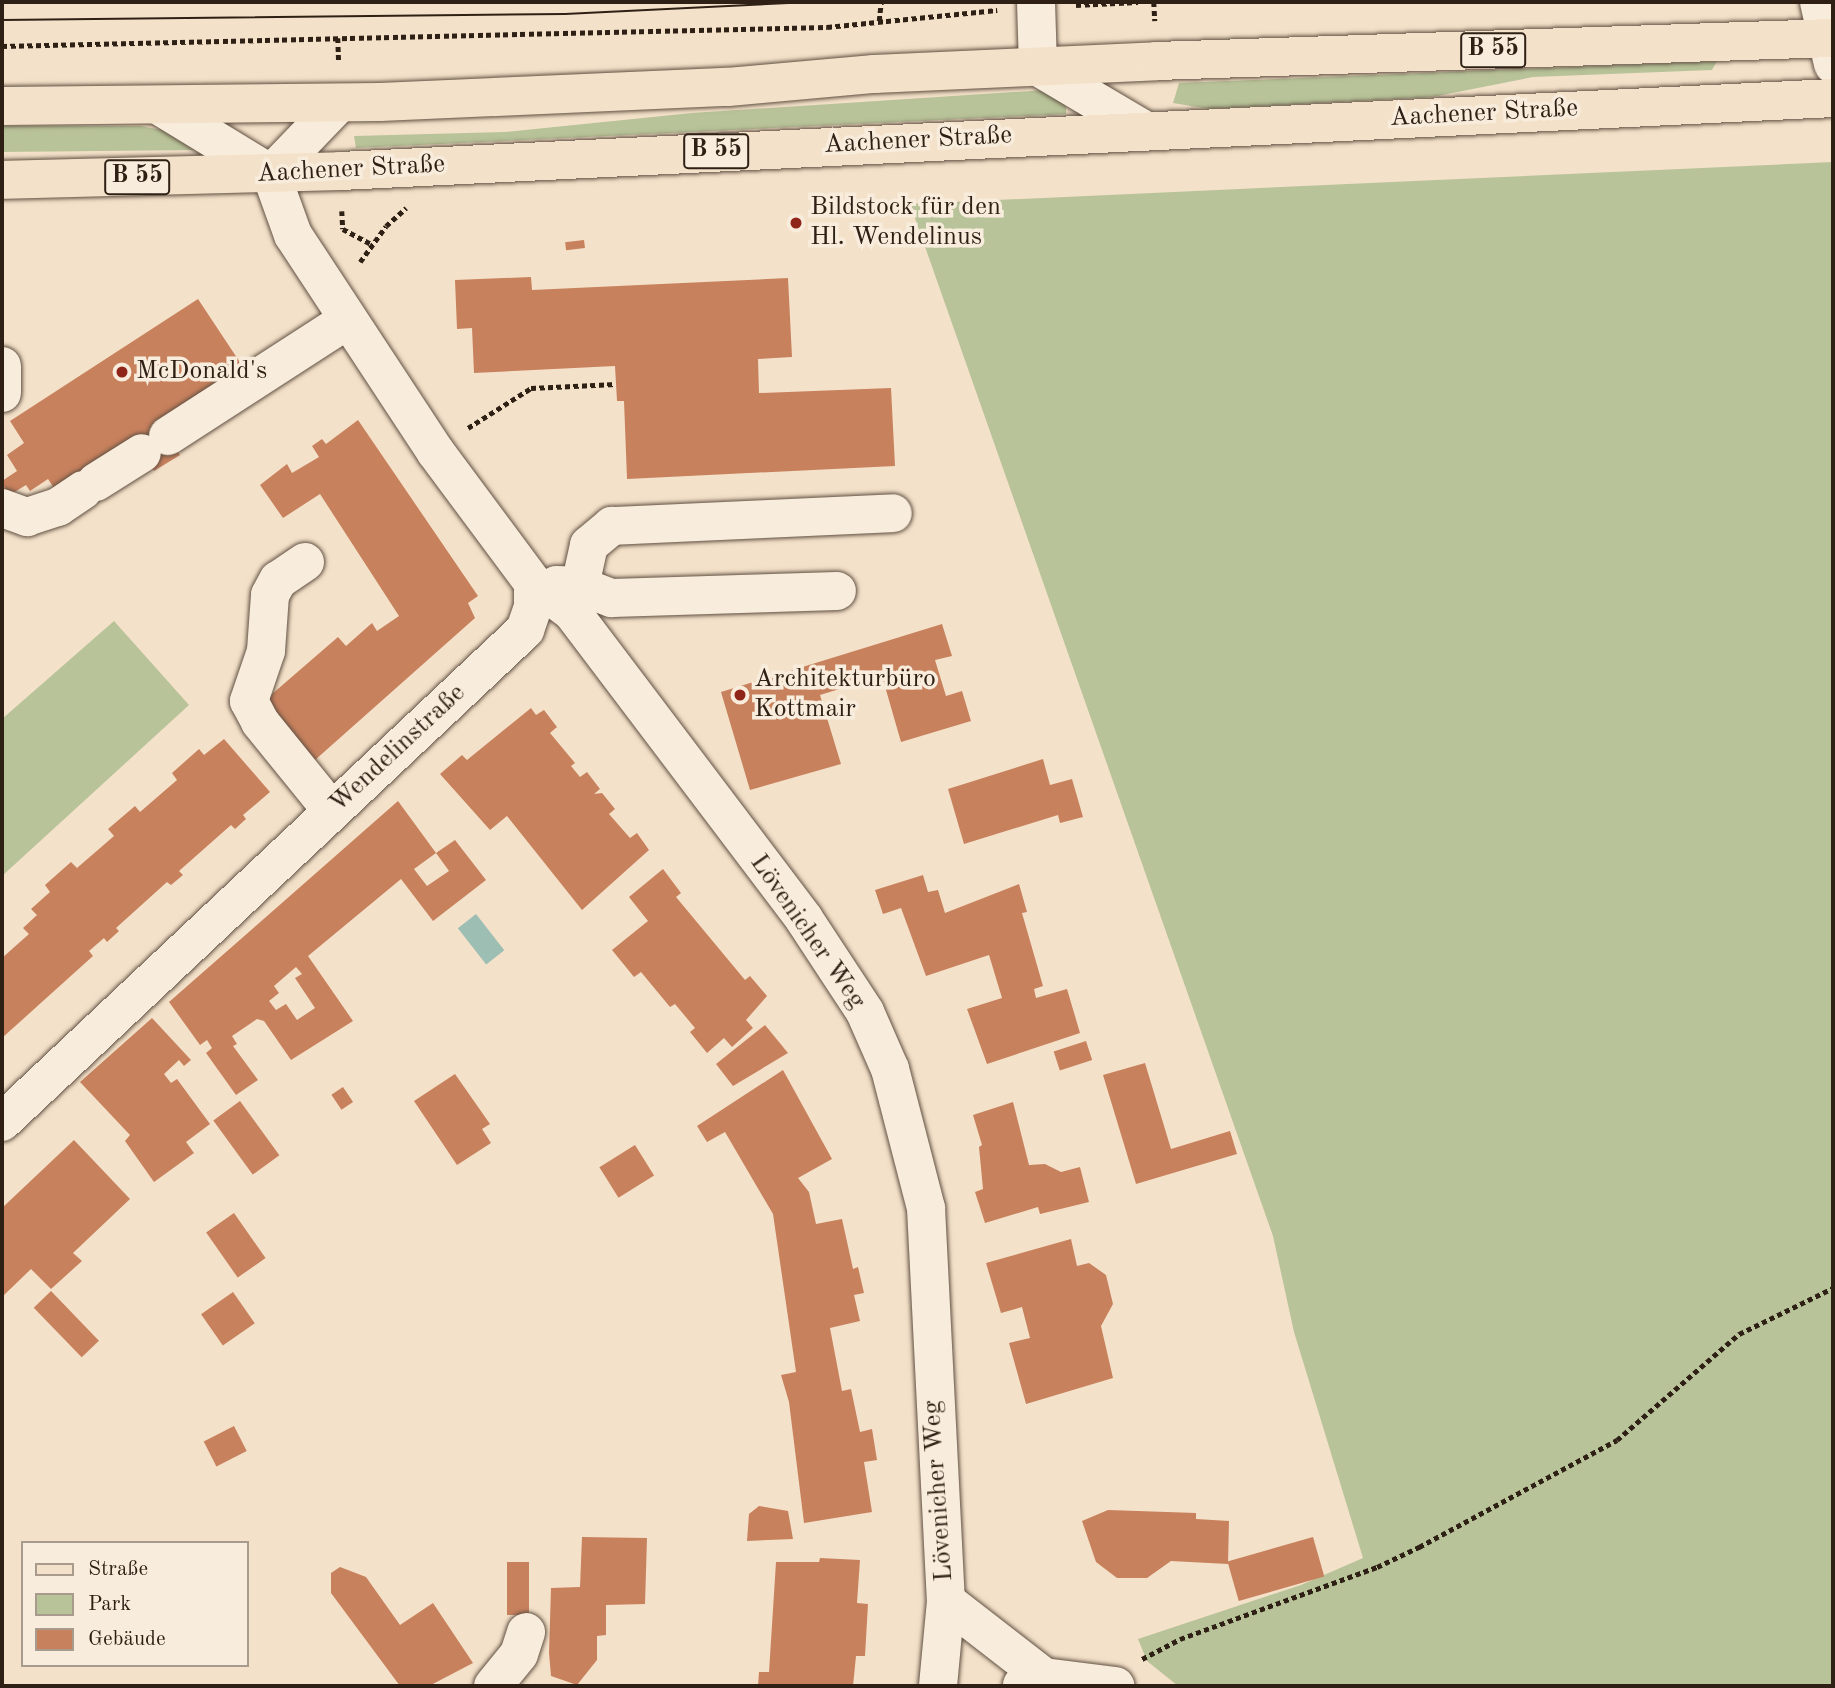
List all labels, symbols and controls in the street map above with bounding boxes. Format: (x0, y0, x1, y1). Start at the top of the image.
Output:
road number: B 55 (1460, 30, 1526, 70)
street label: Aachener Straße (1389, 93, 1579, 135)
street label: Aachener Straße (823, 120, 1013, 162)
road number: B 55 (683, 131, 749, 172)
street label: Aachener Straße (256, 149, 446, 191)
road number: B 55 (104, 156, 170, 197)
place label: Bildstock für den Hl. Wendelinus (810, 192, 1001, 254)
marker: Bildstock für den Hl. Wendelinus (788, 215, 804, 231)
place label: McDonald's (136, 356, 267, 388)
marker: McDonald's (114, 364, 130, 380)
place label: Architekturbüro Kottmair (754, 664, 936, 726)
street label: Wendelinstraße (324, 678, 472, 820)
marker: Architekturbüro Kottmair (732, 687, 748, 703)
street label: Lövenicher Weg (742, 849, 872, 1015)
street label: Lövenicher Weg (917, 1399, 961, 1583)
legend (21, 1541, 248, 1667)
text: Straße (88, 1559, 148, 1580)
text: Park (88, 1594, 131, 1615)
text: Gebäude (88, 1629, 166, 1650)

